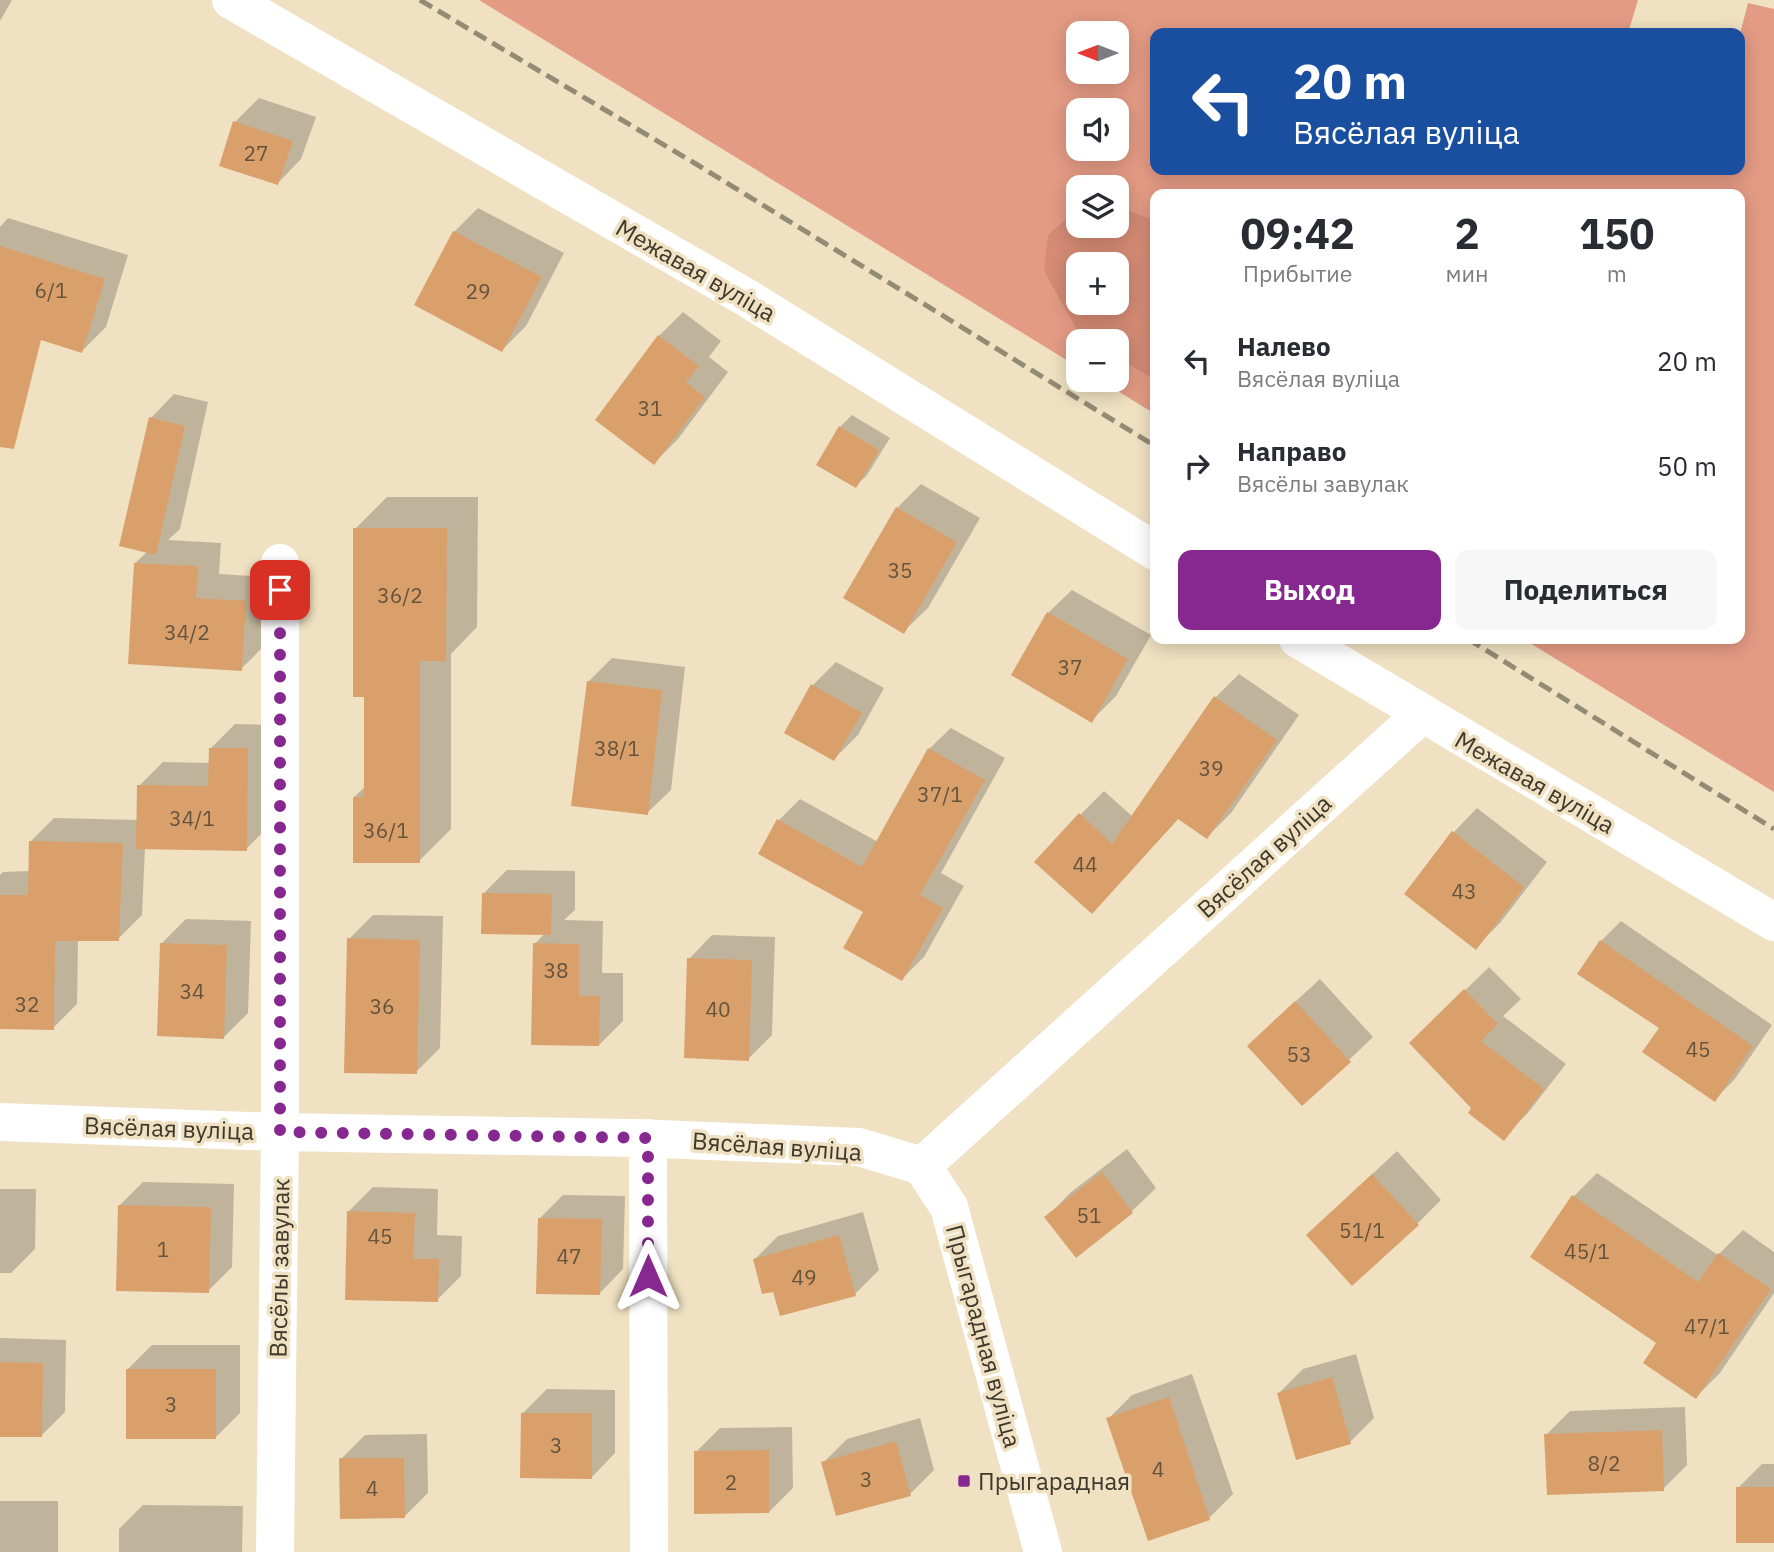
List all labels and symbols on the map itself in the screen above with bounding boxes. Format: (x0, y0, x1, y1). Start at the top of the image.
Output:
north arrow (1066, 21, 1129, 84)
house number: 27 (243, 139, 269, 167)
street label: Межавая вуліца (610, 211, 782, 329)
house number: 6/1 (34, 276, 68, 304)
house number: 29 (465, 277, 491, 305)
house number: 31 (637, 394, 663, 422)
house number: 35 (887, 556, 913, 584)
pin (250, 560, 310, 620)
house number: 36/2 (377, 581, 423, 609)
house number: 34/2 (164, 618, 210, 646)
house number: 37 (1057, 653, 1083, 681)
street label: Межавая вуліца (1449, 723, 1621, 841)
house number: 38/1 (594, 734, 640, 762)
house number: 39 (1198, 754, 1224, 782)
house number: 37/1 (917, 780, 963, 808)
street label: Вясёлая вуліца (1190, 787, 1338, 925)
house number: 34/1 (169, 804, 215, 832)
house number: 36/1 (363, 816, 409, 844)
house number: 44 (1072, 850, 1098, 878)
house number: 43 (1451, 877, 1477, 905)
house number: 38 (543, 956, 569, 984)
house number: 34 (179, 977, 205, 1005)
house number: 32 (14, 990, 40, 1018)
house number: 36 (369, 992, 395, 1020)
house number: 40 (705, 995, 731, 1023)
house number: 45 (1685, 1035, 1711, 1063)
house number: 53 (1286, 1040, 1312, 1068)
street label: Вясёлая вуліца (83, 1109, 255, 1147)
street label: Вясёлая вуліца (691, 1124, 863, 1168)
street label: Вясёлы завулак (261, 1178, 297, 1358)
house number: 51 (1076, 1201, 1102, 1229)
house number: 51/1 (1339, 1216, 1385, 1244)
street label: Прыгарадная вуліца (939, 1221, 1029, 1451)
house number: 45 (367, 1222, 393, 1250)
house number: 1 (157, 1235, 169, 1263)
house number: 45/1 (1564, 1237, 1610, 1265)
position arrow (611, 1239, 685, 1313)
house number: 47 (556, 1242, 582, 1270)
house number: 49 (791, 1263, 817, 1291)
house number: 47/1 (1684, 1312, 1730, 1340)
house number: 3 (165, 1390, 177, 1418)
house number: 3 (550, 1431, 562, 1459)
house number: 8/2 (1587, 1449, 1621, 1477)
house number: 4 (1152, 1455, 1164, 1483)
house number: 3 (860, 1465, 872, 1493)
place label: Прыгарадная (978, 1465, 1130, 1497)
house number: 2 (725, 1468, 737, 1496)
marker: Прыгарадная (956, 1473, 972, 1489)
house number: 4 (366, 1474, 378, 1502)

